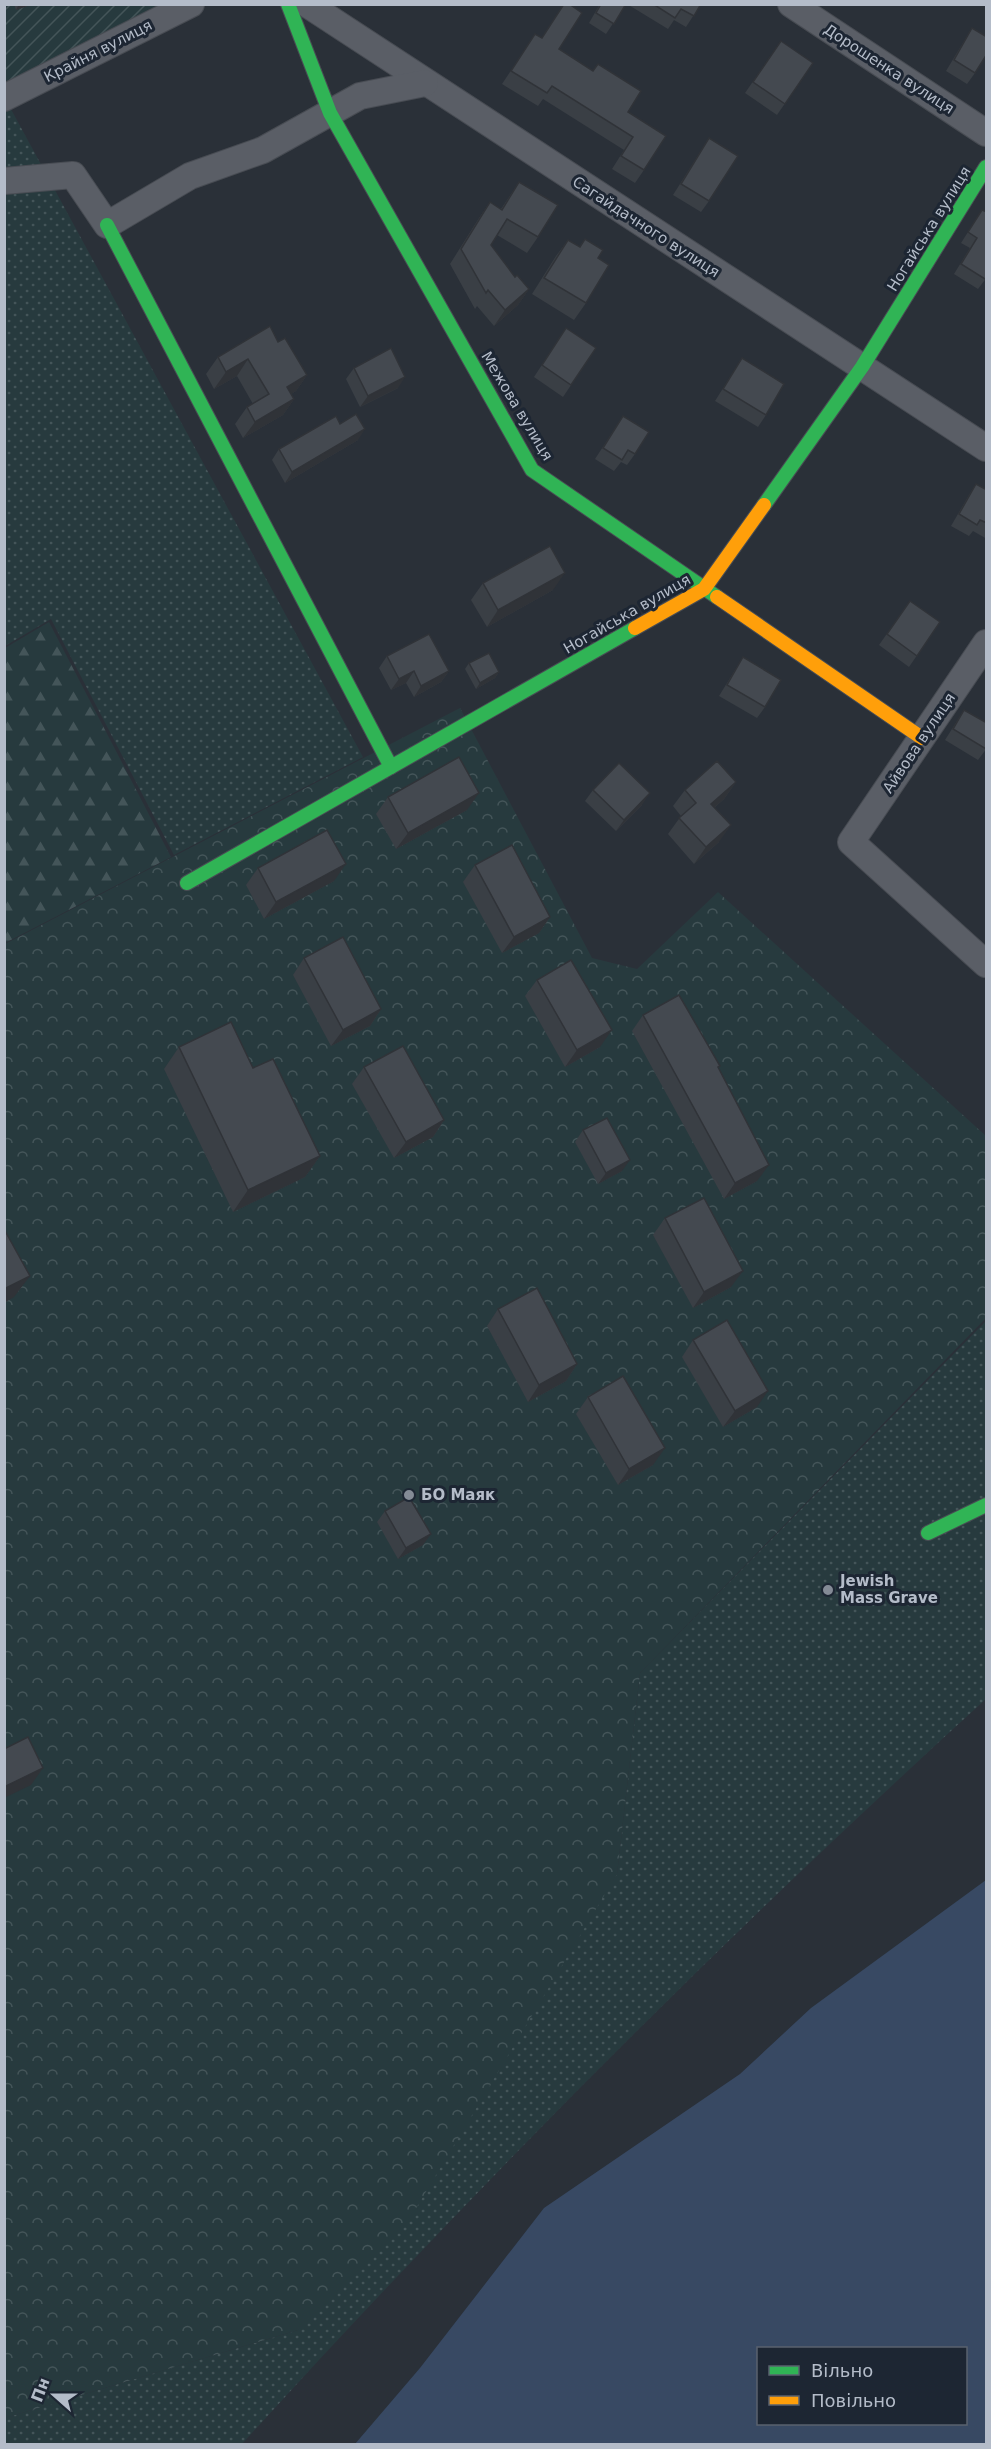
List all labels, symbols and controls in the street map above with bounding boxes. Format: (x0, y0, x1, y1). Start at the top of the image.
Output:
street label: Крайня вулиця (41, 16, 155, 86)
street label: Дорошенка вулиця (820, 20, 958, 118)
street label: Ногайська вулиця (883, 163, 975, 295)
street label: Сагайдачного вулиця (569, 173, 723, 281)
street label: Межова вулиця (477, 348, 557, 464)
street label: Ногайська вулиця (560, 570, 694, 658)
street label: Айвова вулиця (879, 689, 959, 797)
place label: БО Маяк (421, 1486, 495, 1504)
marker: БО Маяк (402, 1488, 416, 1502)
place label: Jewish Mass Grave (839, 1572, 938, 1607)
marker: Jewish Mass Grave (821, 1583, 835, 1597)
legend (757, 2347, 967, 2425)
text: Вільно (811, 2360, 873, 2381)
north arrow (24, 2365, 84, 2425)
text: Пн (27, 2375, 54, 2405)
text: Повільно (811, 2390, 896, 2411)

